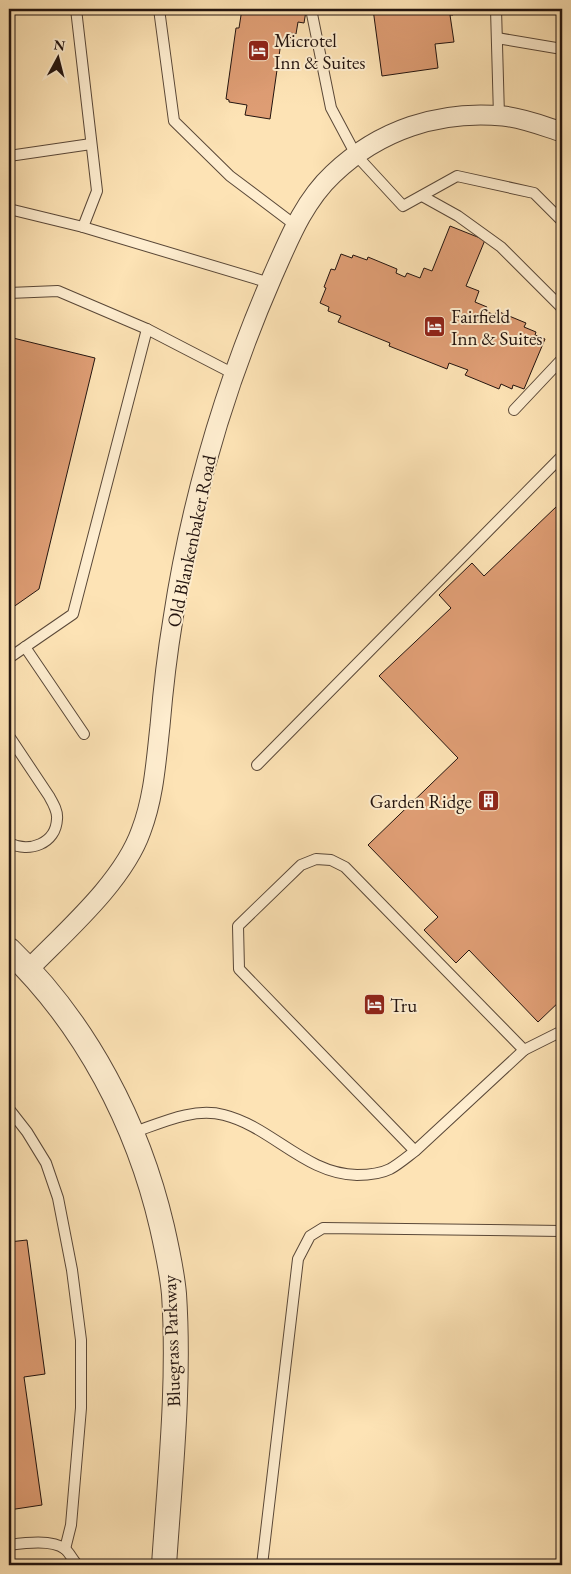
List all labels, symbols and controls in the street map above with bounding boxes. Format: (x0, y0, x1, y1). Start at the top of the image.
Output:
place label: Microtel Inn & Suites (274, 28, 366, 75)
north arrow (32, 32, 82, 82)
text: N (53, 35, 67, 55)
hotel icon: Microtel Inn & Suites (246, 39, 270, 63)
place label: Fairfield Inn & Suites (451, 304, 543, 351)
hotel icon: Fairfield Inn & Suites (423, 315, 447, 339)
street label: Old Blankenbaker Road (161, 452, 222, 629)
place label: Garden Ridge (370, 789, 472, 814)
building icon: Garden Ridge (476, 789, 500, 813)
hotel icon: Tru (362, 993, 386, 1017)
place label: Tru (390, 993, 417, 1018)
street label: Bluegrass Parkway (157, 1274, 186, 1407)

